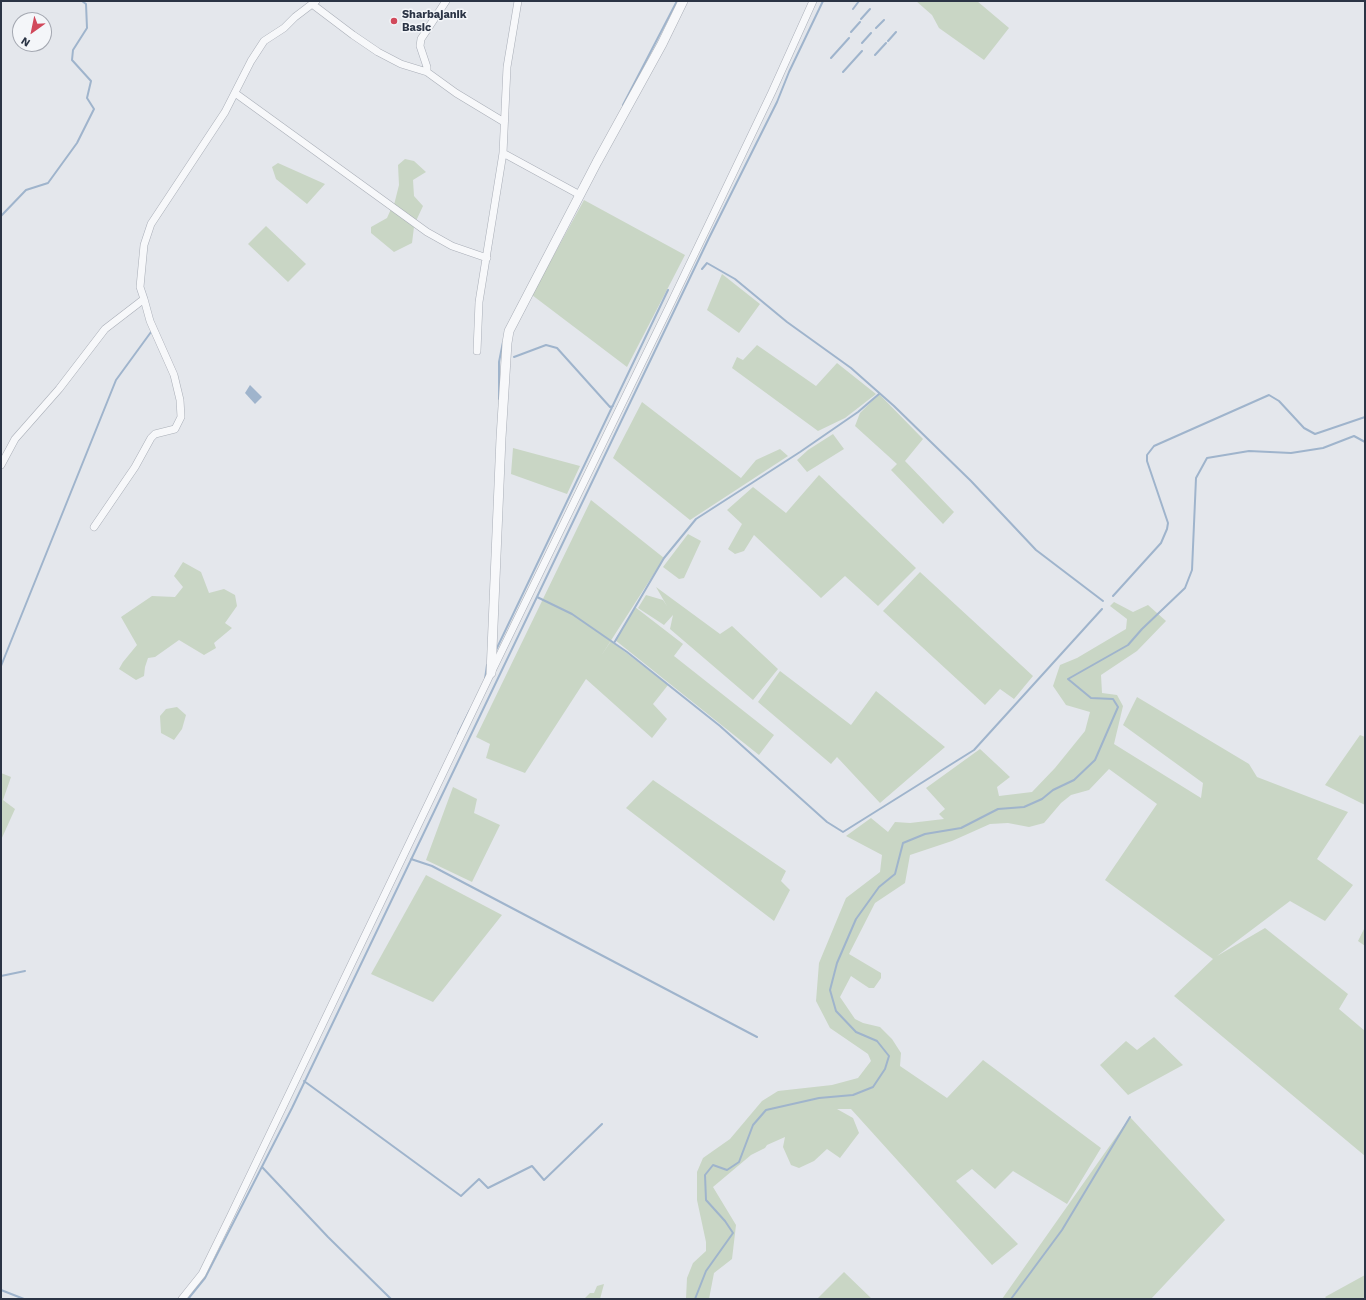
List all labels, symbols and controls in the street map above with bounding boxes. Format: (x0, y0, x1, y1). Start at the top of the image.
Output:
place label: Sharbajanik Basic (402, 8, 467, 34)
north arrow (12, 12, 52, 52)
marker: Sharbajanik Basic (389, 16, 399, 26)
text: N (19, 34, 33, 49)

